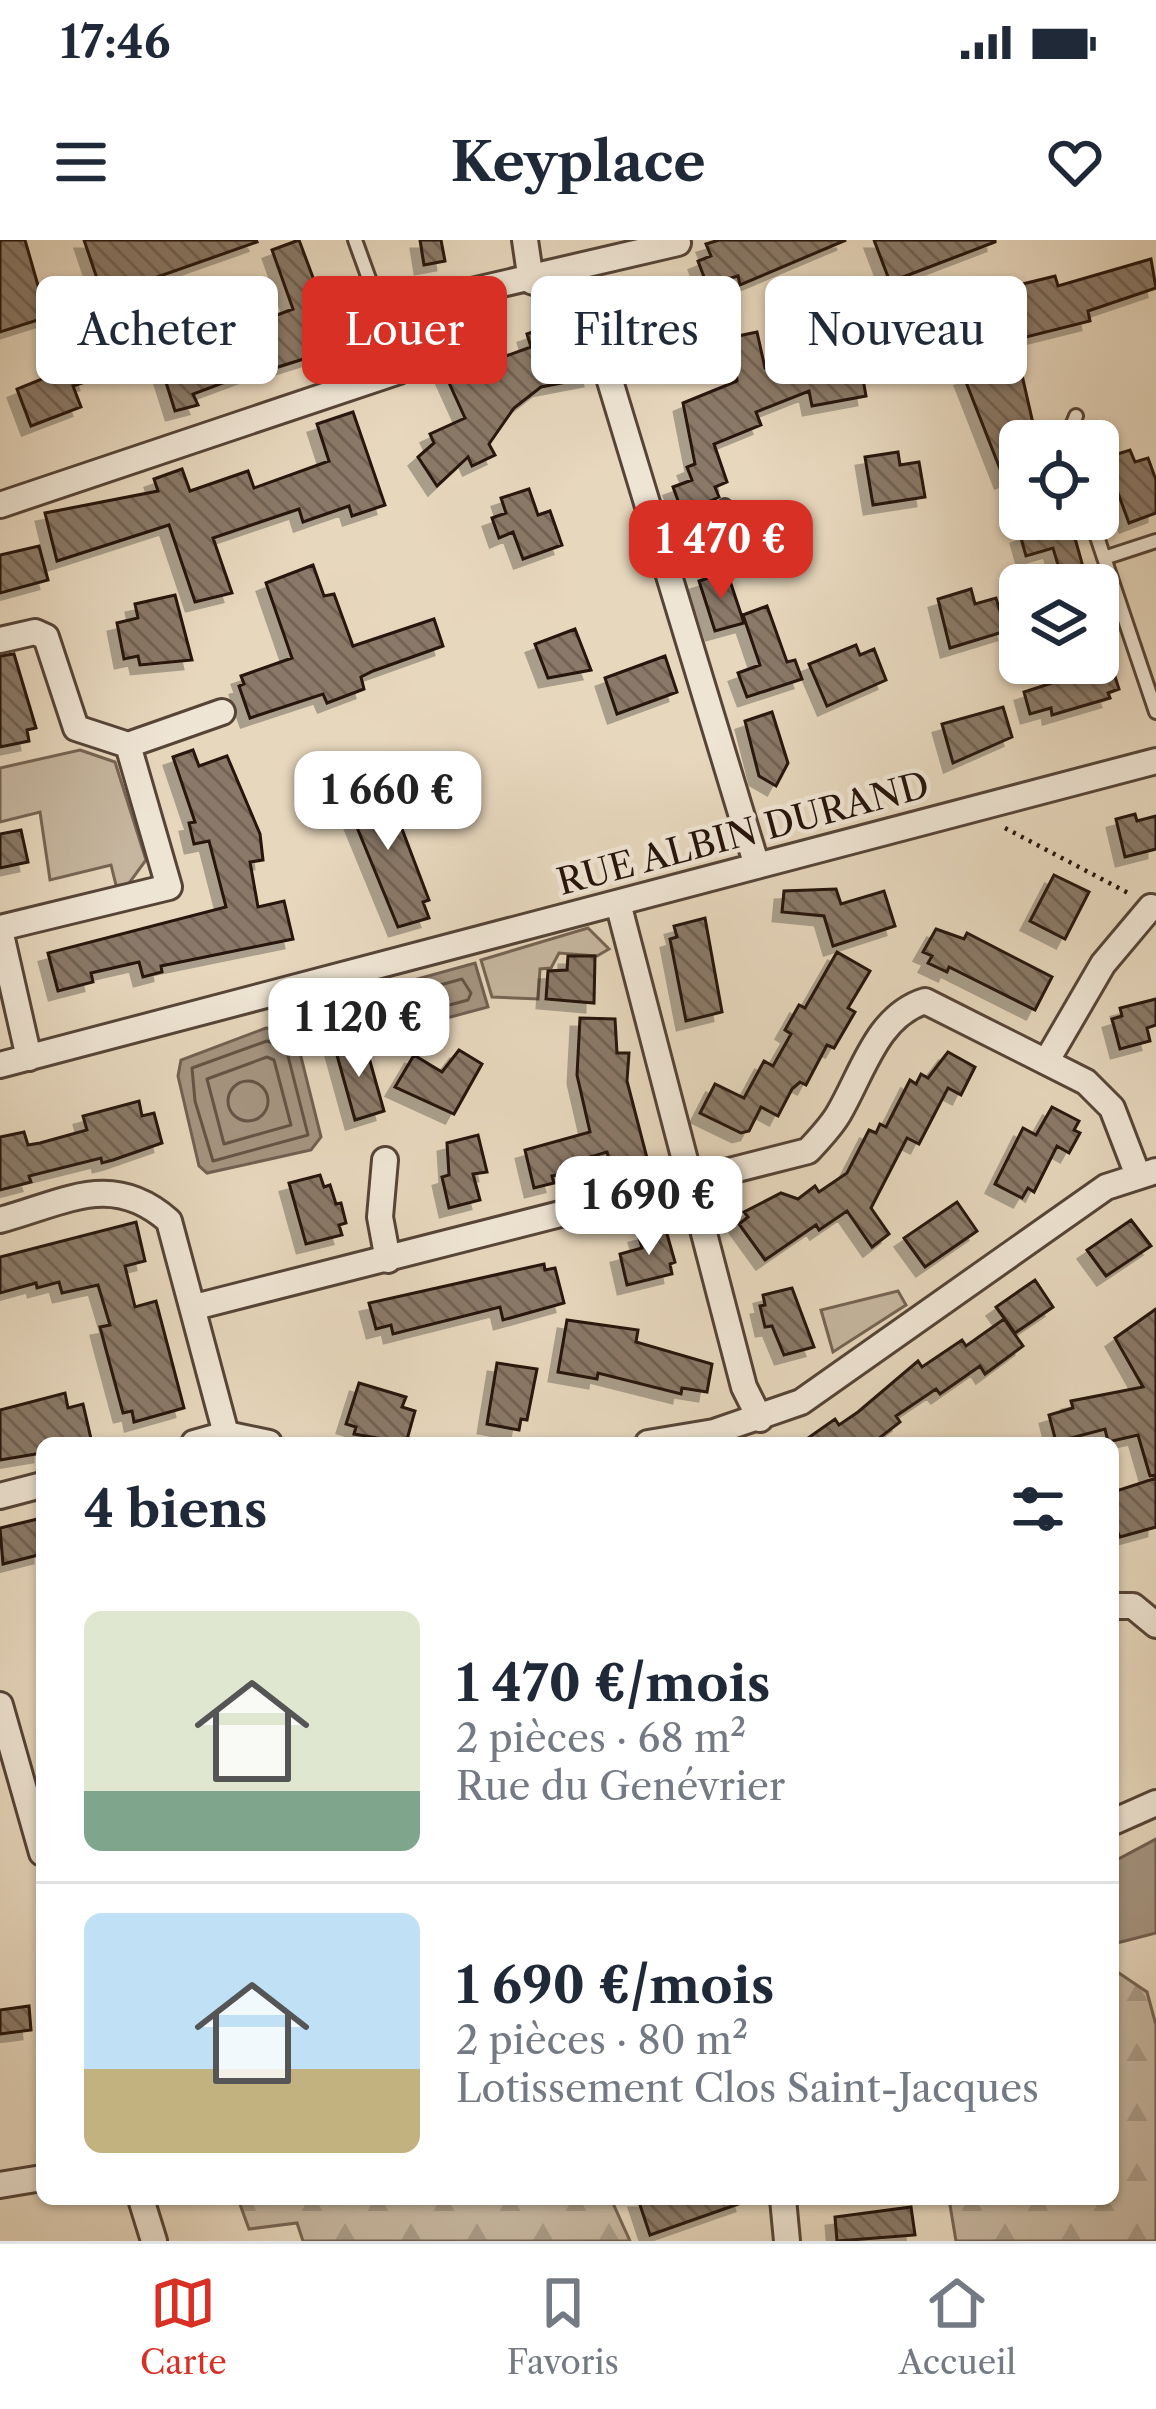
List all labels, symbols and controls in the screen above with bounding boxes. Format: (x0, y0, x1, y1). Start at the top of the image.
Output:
text: 17:46 (60, 14, 171, 70)
icon: menu (48, 129, 114, 195)
text: Keyplace (451, 129, 705, 195)
icon: heart (1042, 129, 1108, 195)
chip: Acheter (36, 276, 278, 384)
chip: Louer (302, 276, 507, 384)
chip: Filtres (531, 276, 741, 384)
chip: Nouveau (765, 276, 1027, 384)
map controls (999, 420, 1119, 684)
button: locate (999, 420, 1119, 540)
pin: 1 470 € (610, 500, 832, 602)
text: 1 470 € (656, 515, 786, 563)
button: layers (999, 564, 1119, 684)
pin: 1 660 € (277, 751, 499, 853)
street label: RUE ALBIN DURAND (552, 762, 934, 904)
text: 1 660 € (321, 766, 455, 814)
pin: 1 120 € (248, 978, 470, 1080)
text: 1 120 € (295, 993, 423, 1041)
pin: 1 690 € (538, 1156, 760, 1258)
text: 1 690 € (582, 1171, 716, 1219)
icon: filters (1005, 1476, 1071, 1542)
text: 4 biens (84, 1478, 267, 1540)
text: 1 470 €/mois (456, 1652, 770, 1714)
icon: home (180, 1659, 324, 1803)
text: 2 pièces · 68 m² (456, 1714, 746, 1762)
text: Rue du Genévrier (456, 1762, 785, 1810)
text: 1 690 €/mois (456, 1954, 774, 2016)
icon: home (180, 1961, 324, 2105)
text: 2 pièces · 80 m² (456, 2016, 748, 2064)
text: Lotissement Clos Saint-Jacques (456, 2064, 1039, 2112)
tab: Carte (140, 2270, 227, 2383)
tab: Favoris (507, 2270, 619, 2383)
tab: Accueil (899, 2270, 1016, 2383)

